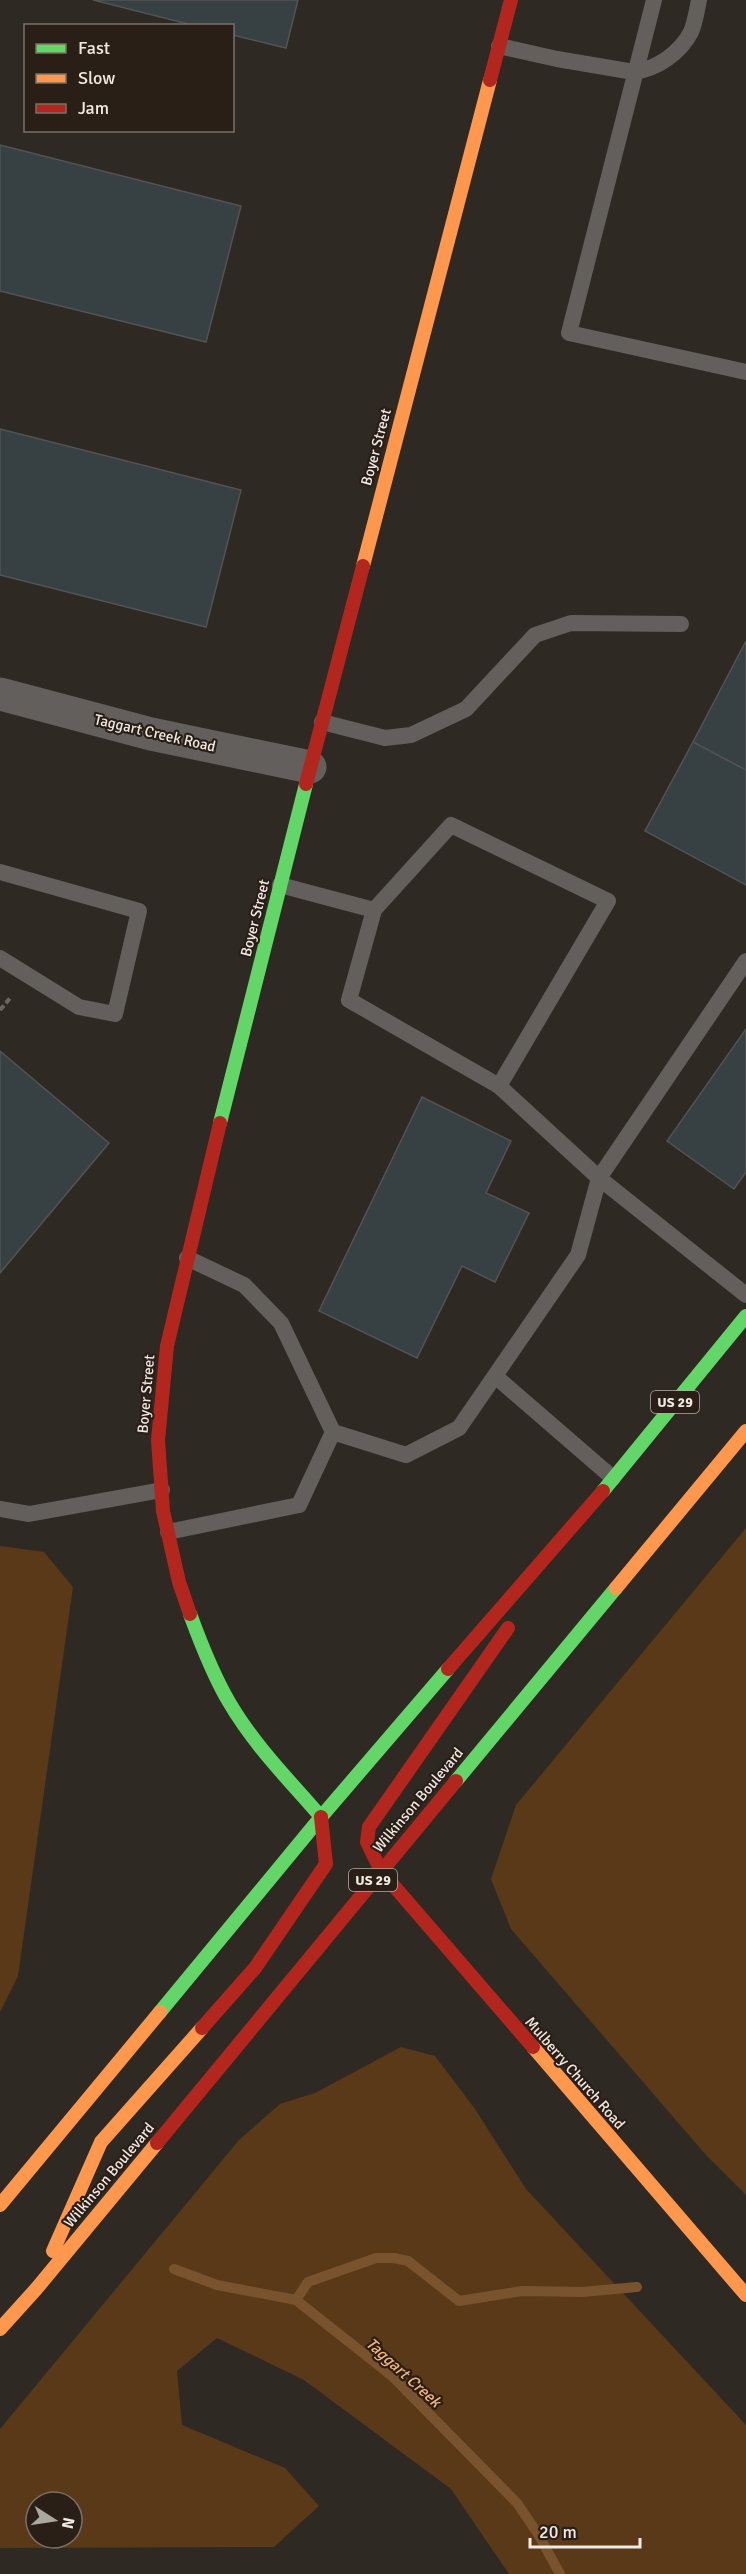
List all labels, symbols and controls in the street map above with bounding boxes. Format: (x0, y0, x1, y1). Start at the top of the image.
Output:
legend (24, 24, 234, 132)
text: Fast (78, 37, 110, 59)
text: Slow (78, 67, 115, 89)
text: Jam (78, 97, 109, 119)
street label: Boyer Street (357, 407, 395, 487)
street label: Taggart Creek Road (93, 710, 217, 756)
street label: Boyer Street (237, 878, 273, 958)
street label: Boyer Street (134, 1354, 158, 1434)
road number: US 29 (651, 1391, 699, 1413)
street label: Wilkinson Boulevard (369, 1744, 467, 1856)
road number: US 29 (349, 1869, 397, 1891)
street label: Mulberry Church Road (521, 2013, 629, 2133)
street label: Wilkinson Boulevard (60, 2119, 158, 2231)
water label: Taggart Creek (362, 2334, 447, 2413)
north arrow (24, 2490, 84, 2550)
scale bar (530, 2511, 640, 2549)
text: N (57, 2515, 79, 2530)
text: 20 m (539, 2521, 577, 2543)

